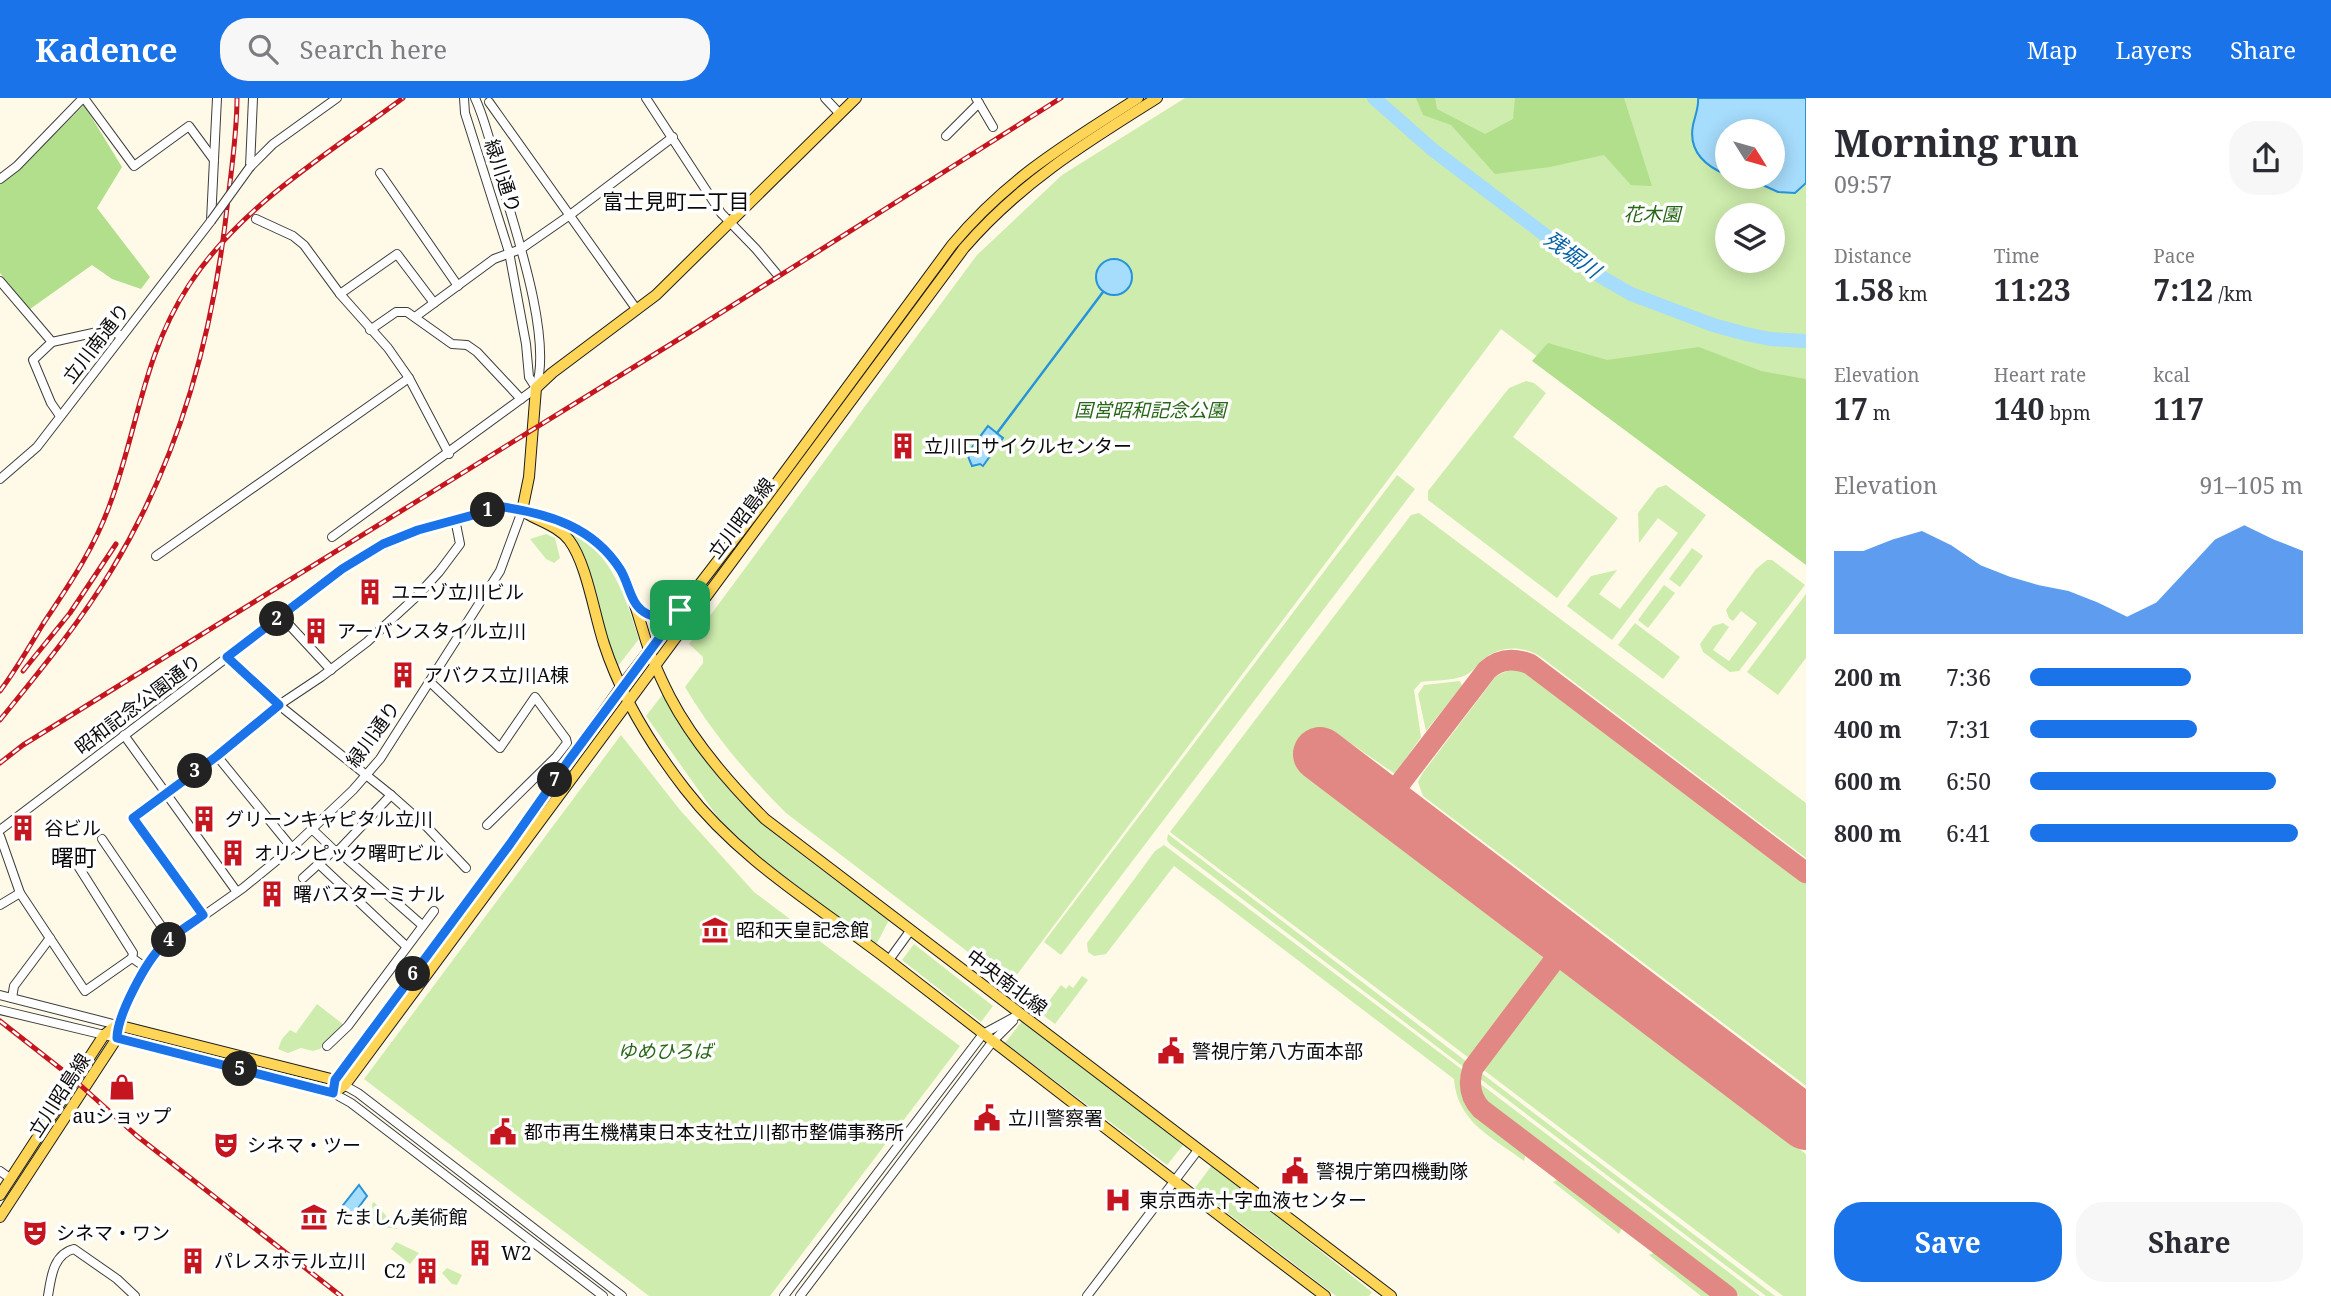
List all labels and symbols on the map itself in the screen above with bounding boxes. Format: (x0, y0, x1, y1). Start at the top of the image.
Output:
north arrow (1715, 119, 1785, 189)
street label: 緑川通り (479, 136, 527, 216)
district label: 富士見町二丁目 (603, 187, 750, 215)
park label: 花木園 (1623, 201, 1683, 227)
water label: 残堀川 (1539, 224, 1608, 285)
street label: 立川南通り (57, 298, 135, 388)
park label: 国営昭和記念公園 (1074, 397, 1229, 423)
building icon: 立川口サイクルセンター (888, 431, 918, 461)
place label: 立川口サイクルセンター (924, 433, 1132, 459)
street label: 立川昭島線 (702, 472, 780, 564)
pin: 1 (470, 492, 505, 528)
building icon: ユニゾ立川ビル (355, 577, 385, 607)
place label: ユニゾ立川ビル (391, 579, 524, 605)
pin (650, 580, 710, 640)
pin: 2 (260, 602, 294, 636)
building icon: アーバンスタイル立川 (301, 616, 331, 646)
place label: アーバンスタイル立川 (337, 618, 526, 644)
street label: 昭和記念公園通り (69, 648, 207, 760)
building icon: アバクス立川A棟 (388, 660, 418, 690)
place label: アバクス立川A棟 (424, 662, 569, 688)
street label: 緑川通り (340, 696, 406, 772)
pin: 3 (178, 754, 212, 788)
pin: 7 (538, 762, 572, 798)
building icon: グリーンキャピタル立川 (189, 804, 219, 834)
place label: グリーンキャピタル立川 (225, 806, 433, 832)
building icon: 谷ビル (8, 813, 38, 843)
place label: 谷ビル (44, 815, 101, 841)
building icon: オリンピック曙町ビル (218, 838, 248, 868)
place label: オリンピック曙町ビル (254, 840, 444, 866)
district label: 曙町 (51, 841, 97, 873)
building icon: 曙バスターミナル (257, 879, 287, 909)
place label: 曙バスターミナル (293, 881, 445, 907)
museum icon: 昭和天皇記念館 (700, 915, 730, 945)
place label: 昭和天皇記念館 (736, 917, 869, 943)
pin: 4 (152, 922, 186, 958)
street label: 中央南北線 (961, 943, 1053, 1021)
pin: 6 (396, 956, 430, 992)
public building icon: 警視庁第八方面本部 (1156, 1036, 1186, 1066)
park label: ゆめひろば (617, 1038, 715, 1064)
place label: 警視庁第八方面本部 (1192, 1038, 1363, 1064)
street label: 立川昭島線 (22, 1048, 96, 1142)
pin: 5 (222, 1052, 258, 1086)
shop icon: auショップ (107, 1072, 137, 1102)
place label: auショップ (73, 1103, 171, 1129)
public building icon: 立川警察署 (972, 1103, 1002, 1133)
place label: 立川警察署 (1008, 1105, 1103, 1131)
public building icon: 都市再生機構東日本支社立川都市整備事務所 (488, 1117, 518, 1147)
place label: 都市再生機構東日本支社立川都市整備事務所 (524, 1119, 904, 1145)
theatre icon: シネマ・ツー (211, 1130, 241, 1160)
place label: シネマ・ツー (247, 1132, 361, 1158)
public building icon: 警視庁第四機動隊 (1280, 1156, 1310, 1186)
place label: 警視庁第四機動隊 (1316, 1158, 1468, 1184)
hospital icon: 東京西赤十字血液センター (1103, 1185, 1133, 1215)
place label: 東京西赤十字血液センター (1139, 1187, 1367, 1213)
museum icon: たましん美術館 (299, 1202, 329, 1232)
place label: たましん美術館 (335, 1204, 467, 1230)
theatre icon: シネマ・ワン (20, 1218, 50, 1248)
place label: シネマ・ワン (56, 1220, 170, 1246)
building icon: W2 (465, 1238, 495, 1268)
place label: W2 (501, 1240, 532, 1266)
building icon: パレスホテル立川 (178, 1246, 208, 1276)
place label: パレスホテル立川 (214, 1248, 366, 1274)
building icon: C2 (412, 1256, 442, 1286)
place label: C2 (384, 1258, 406, 1284)

